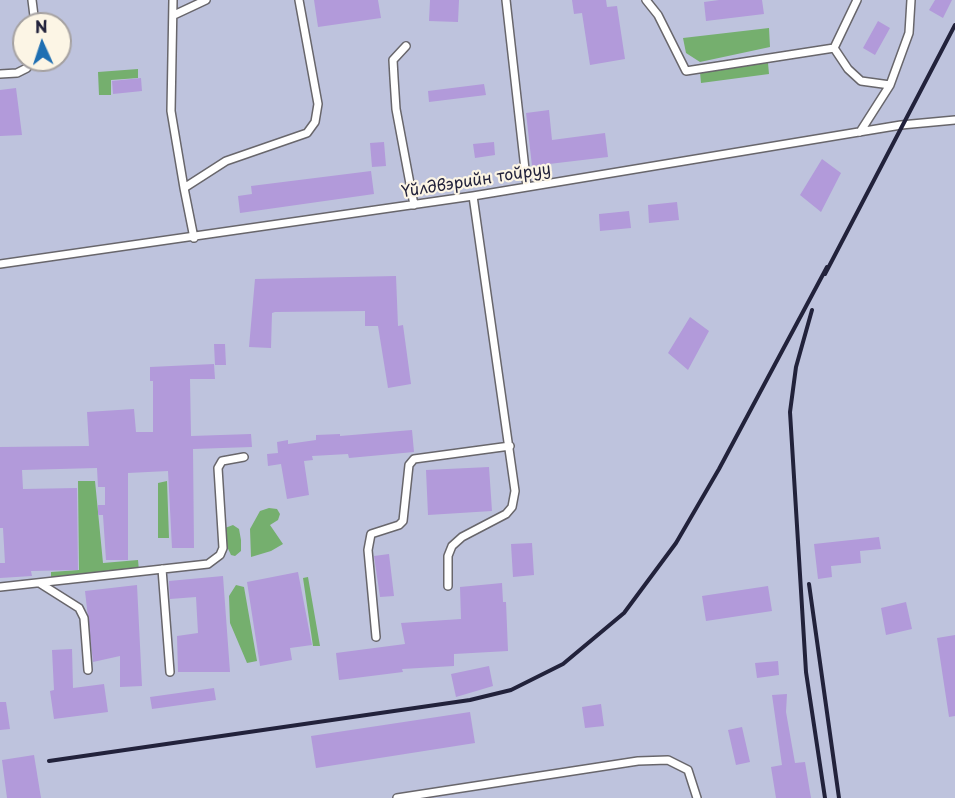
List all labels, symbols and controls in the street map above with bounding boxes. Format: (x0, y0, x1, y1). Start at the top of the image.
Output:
north arrow (12, 12, 72, 72)
text: N (34, 14, 48, 38)
street label: Үйлдвэрийн тойруу (400, 160, 552, 202)

